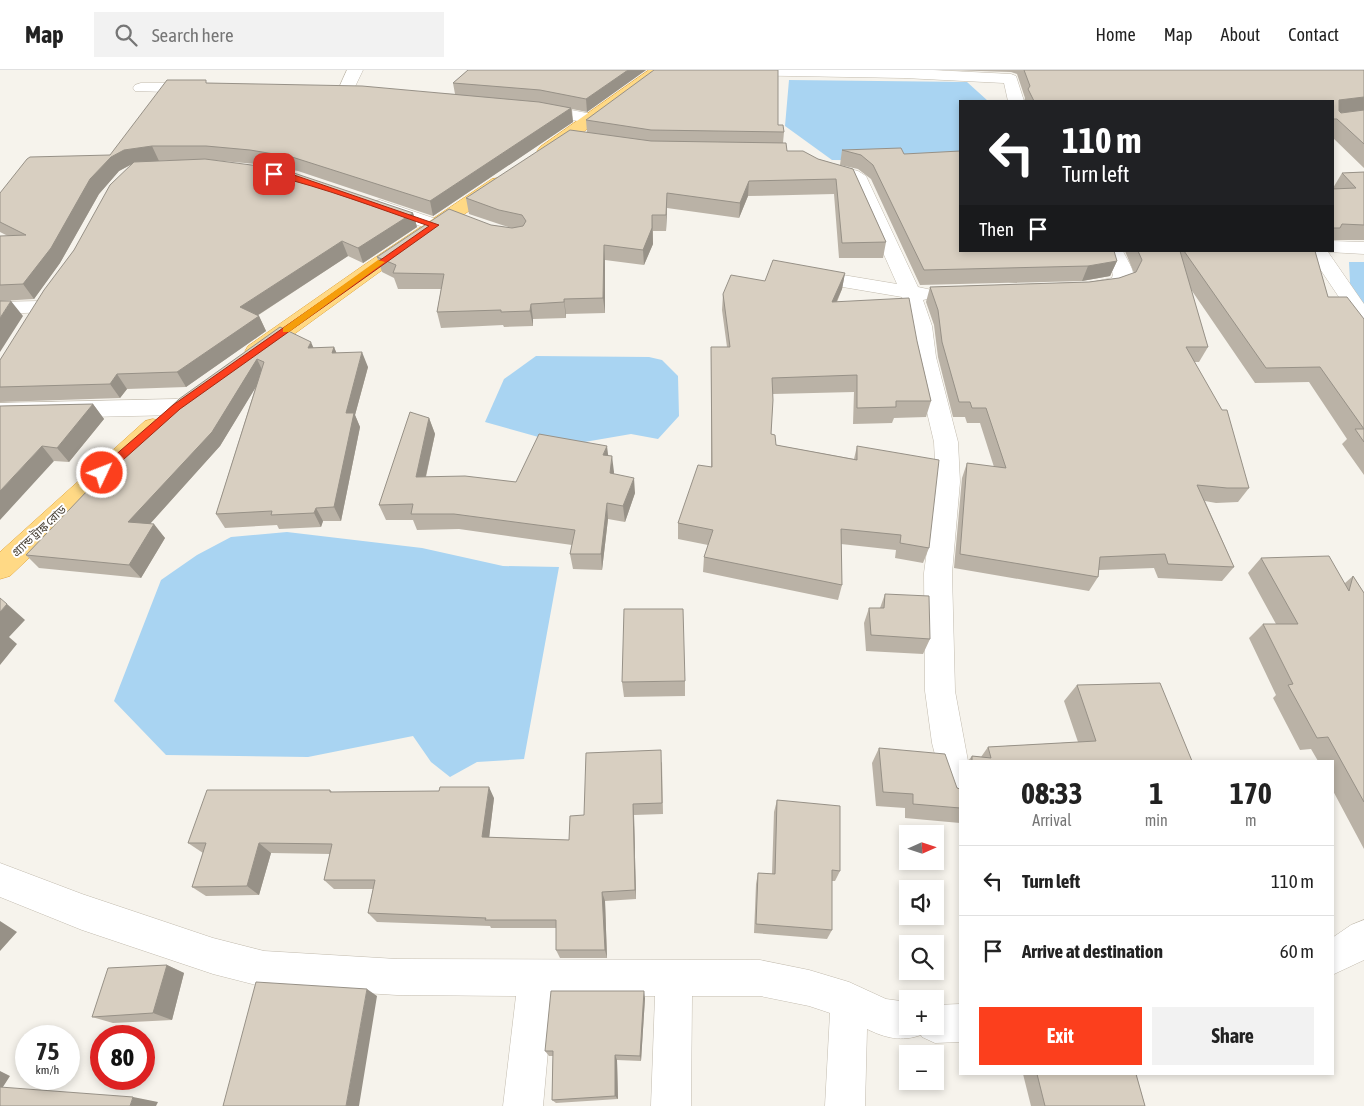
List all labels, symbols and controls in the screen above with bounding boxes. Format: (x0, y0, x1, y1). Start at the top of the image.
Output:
search box (94, 12, 444, 57)
text: Map (25, 21, 64, 48)
icon: search (112, 21, 140, 49)
text: Search here (152, 24, 234, 46)
text: Home (1096, 24, 1136, 45)
text: Map (1164, 24, 1193, 45)
text: About (1221, 24, 1260, 45)
text: Contact (1288, 24, 1339, 45)
icon: left (979, 120, 1044, 185)
text: 110 m (1062, 120, 1141, 160)
pin (253, 153, 295, 195)
icon: arrive (260, 160, 288, 188)
text: Turn left (1062, 161, 1129, 187)
icon: arrive (1024, 215, 1052, 243)
text: Then (979, 218, 1014, 240)
position arrow (75, 446, 127, 498)
street label: গ্র্যান্ড ট্রাঙ্ক রোড (8, 501, 69, 560)
text: 08:33 (1021, 776, 1083, 810)
text: 1 (1149, 776, 1163, 810)
text: 170 (1230, 776, 1272, 810)
text: Arrival (1032, 811, 1071, 829)
text: min (1145, 811, 1168, 829)
text: m (1245, 811, 1257, 829)
north arrow (899, 825, 944, 870)
map controls (899, 825, 944, 1090)
icon: left (979, 867, 1007, 895)
text: Turn left (1022, 870, 1080, 892)
text: 110 m (1271, 870, 1314, 892)
button: sound (899, 880, 944, 925)
button: search (899, 935, 944, 980)
icon: arrive (979, 937, 1007, 965)
text: Arrive at destination (1022, 940, 1163, 962)
text: 60 m (1280, 940, 1314, 962)
button: + (899, 990, 944, 1035)
button: Exit (979, 1007, 1142, 1065)
button: Share (1152, 1007, 1314, 1065)
speed limit sign: 80 (90, 1025, 155, 1090)
text: 75 (36, 1037, 59, 1065)
button: − (899, 1045, 944, 1090)
text: km/h (36, 1063, 59, 1077)

